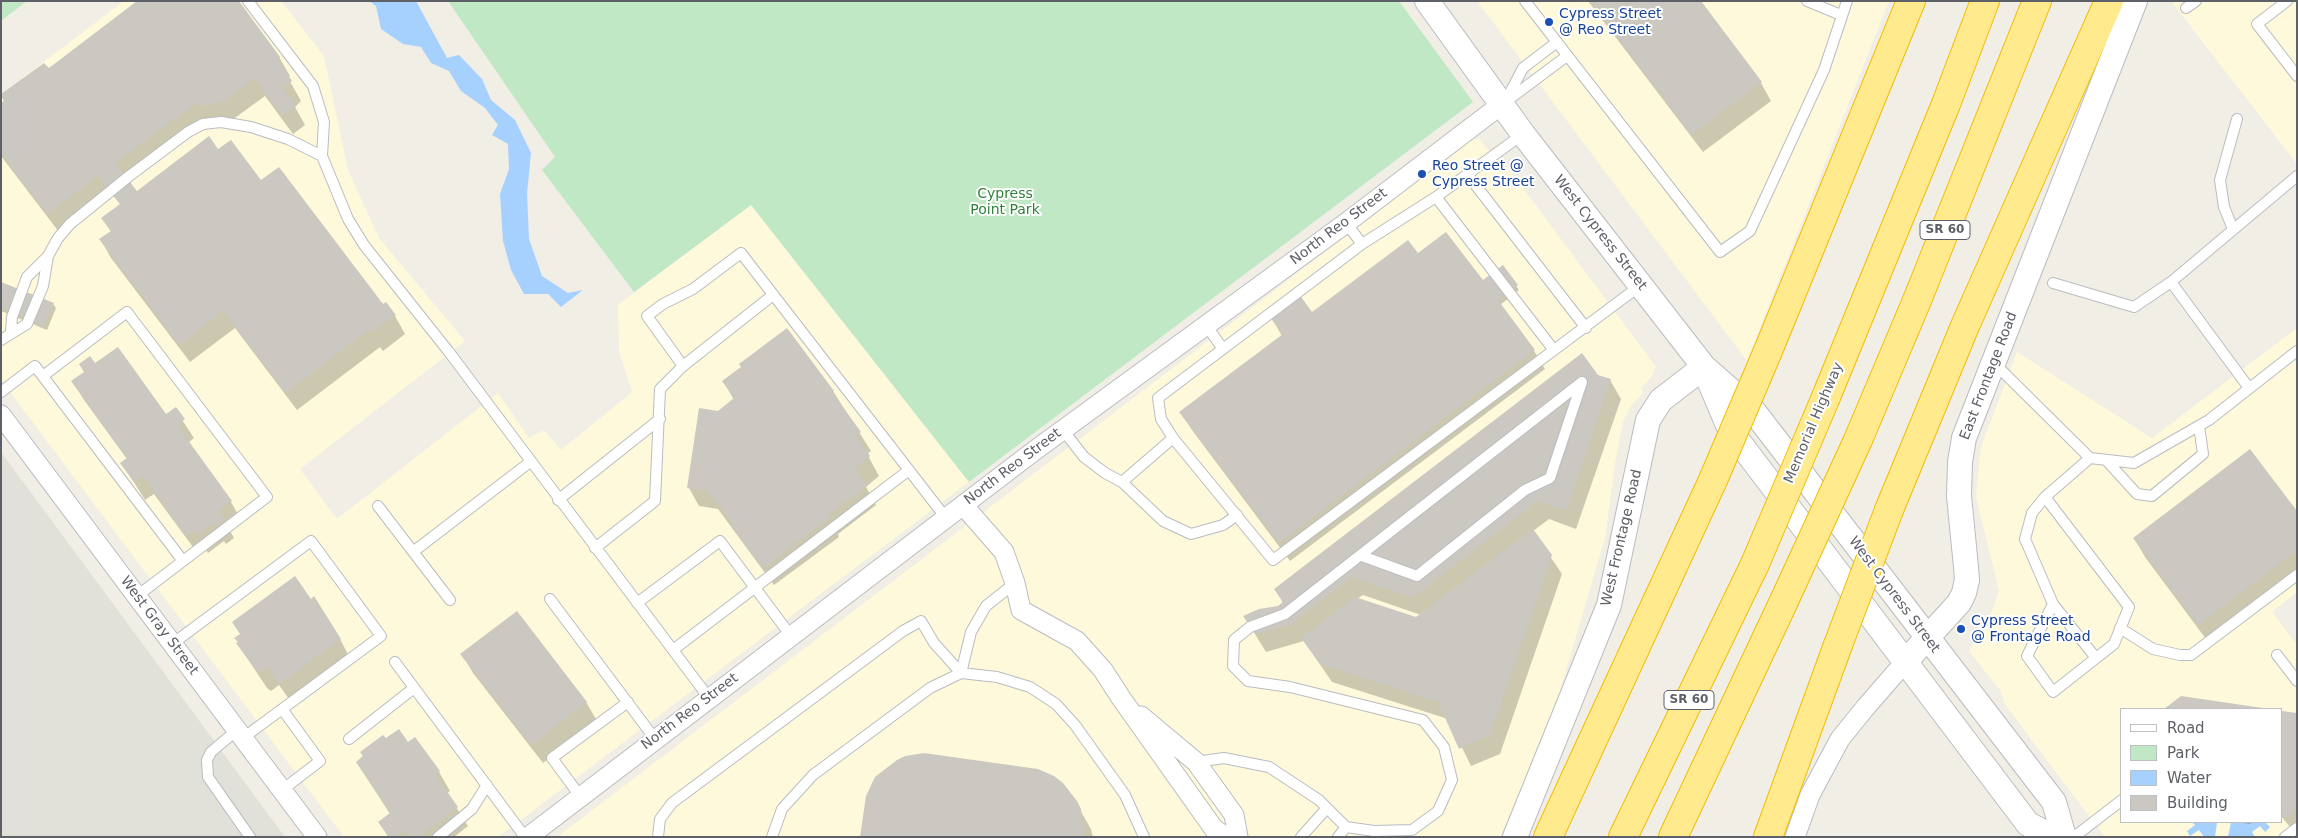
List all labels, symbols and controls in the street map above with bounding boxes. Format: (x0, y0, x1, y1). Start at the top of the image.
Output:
place label: Cypress Street @ Reo Street (1559, 6, 1662, 38)
marker: Cypress Street @ Reo Street (1543, 16, 1555, 28)
place label: Reo Street @ Cypress Street (1432, 158, 1535, 190)
marker: Reo Street @ Cypress Street (1416, 168, 1428, 180)
street label: West Cypress Street (1550, 172, 1650, 294)
street label: North Reo Street (1287, 185, 1391, 269)
park label: Cypress Point Park (970, 186, 1040, 218)
road number: SR 60 (1920, 220, 1970, 240)
street label: East Frontage Road (1957, 310, 2021, 442)
street label: Memorial Highway (1781, 360, 1847, 486)
street label: North Reo Street (961, 425, 1065, 509)
street label: West Frontage Road (1598, 468, 1646, 608)
street label: West Cypress Street (1845, 533, 1943, 657)
street label: West Gray Street (116, 573, 202, 679)
place label: Cypress Street @ Frontage Road (1971, 613, 2091, 646)
marker: Cypress Street @ Frontage Road (1955, 623, 1967, 635)
street label: North Reo Street (638, 670, 742, 754)
road number: SR 60 (1664, 690, 1714, 710)
legend (2120, 708, 2283, 823)
text: Road (2167, 719, 2205, 737)
text: Park (2167, 744, 2199, 762)
text: Water (2167, 769, 2211, 787)
text: Building (2167, 794, 2228, 812)

